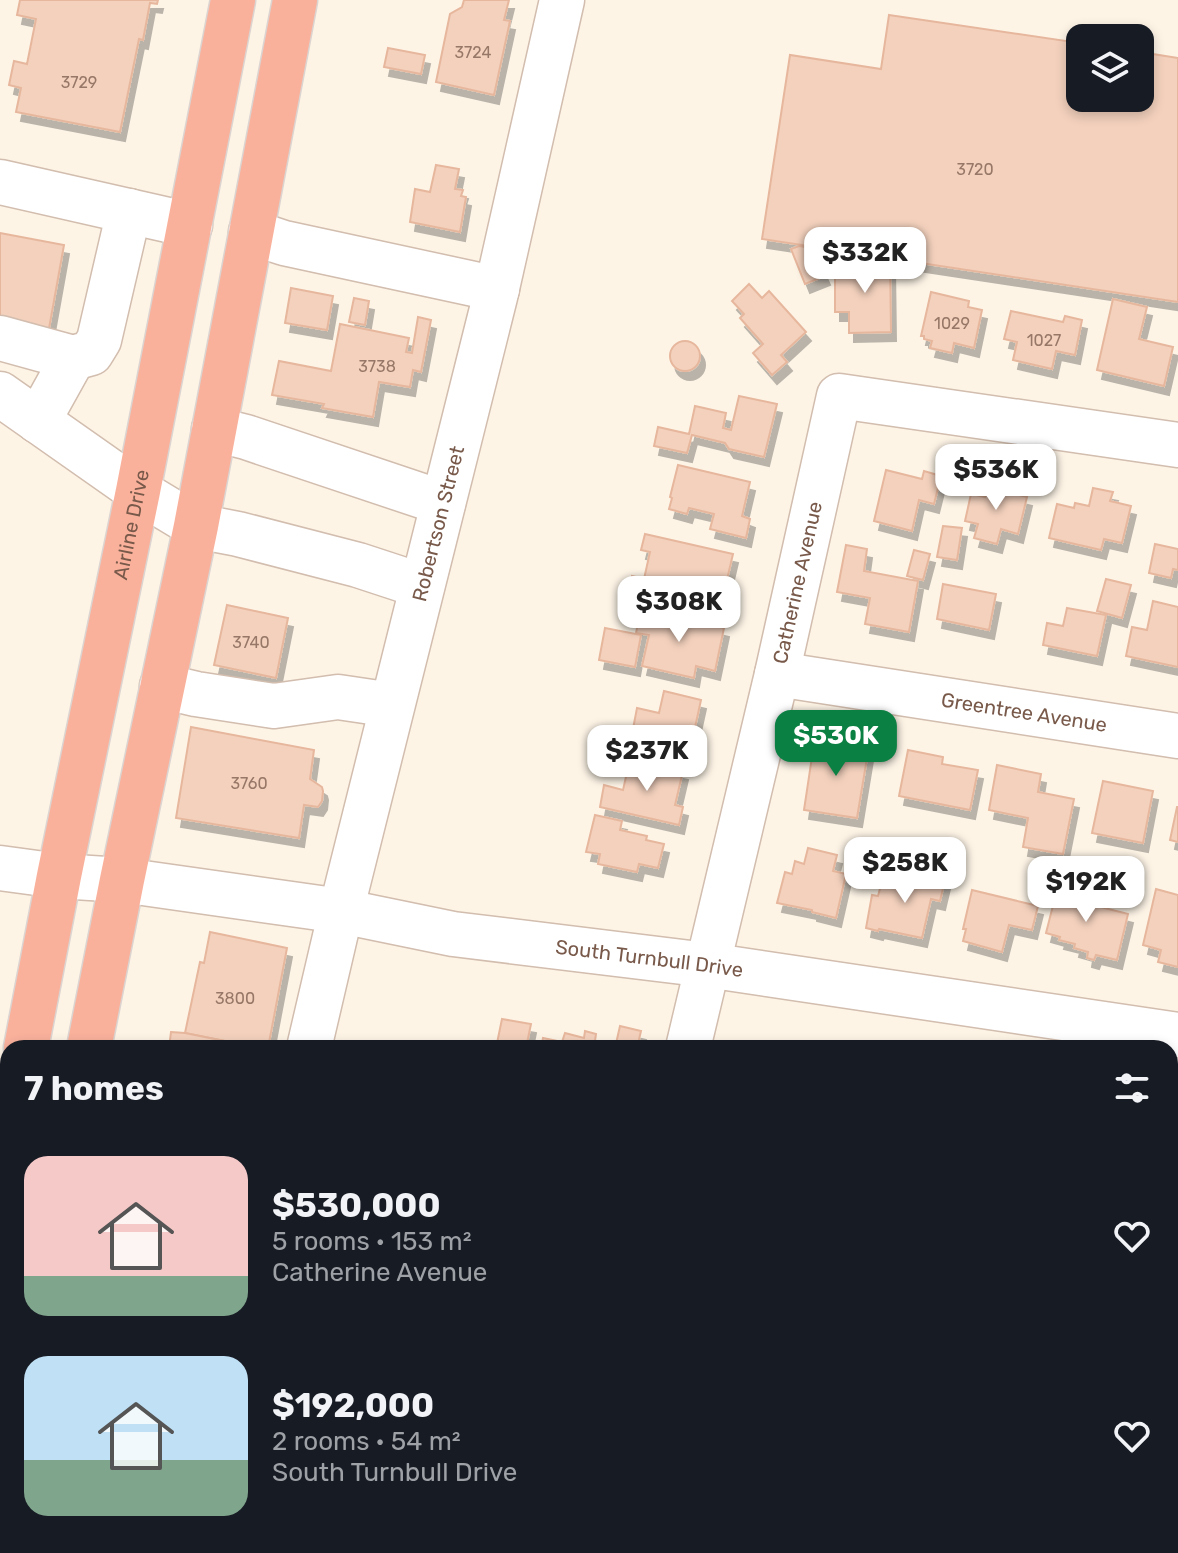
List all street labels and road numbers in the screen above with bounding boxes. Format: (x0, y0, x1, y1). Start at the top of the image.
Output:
street label: Robertson Street (407, 443, 469, 604)
street label: Airline Drive (108, 467, 154, 582)
street label: Catherine Avenue (768, 499, 827, 666)
street label: Greentree Avenue (939, 688, 1109, 737)
street label: South Turnbull Drive (554, 935, 745, 982)

